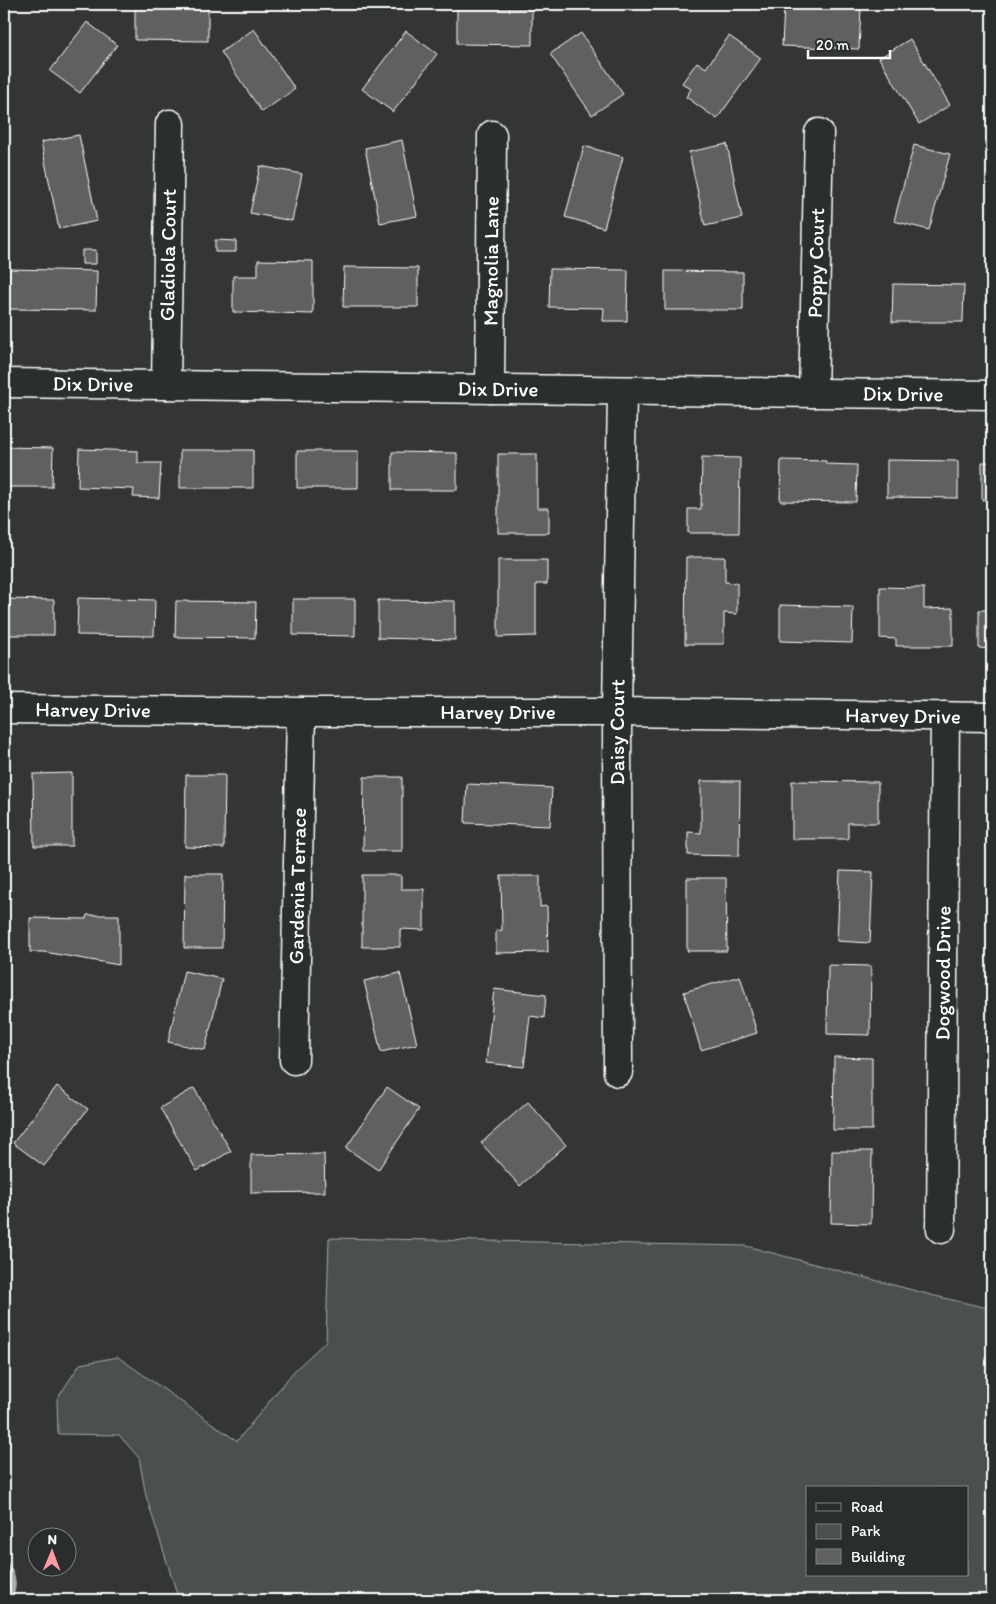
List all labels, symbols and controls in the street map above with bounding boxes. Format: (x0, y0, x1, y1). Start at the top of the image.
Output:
scale bar (808, 28, 891, 60)
text: 20 m (816, 36, 850, 54)
street label: Gladiola Court (154, 188, 181, 321)
street label: Magnolia Lane (477, 196, 504, 326)
street label: Poppy Court (802, 207, 829, 318)
street label: Dix Drive (52, 371, 134, 397)
street label: Dix Drive (457, 376, 539, 401)
street label: Dix Drive (862, 380, 944, 406)
street label: Daisy Court (604, 679, 630, 785)
street label: Harvey Drive (35, 696, 151, 722)
street label: Harvey Drive (440, 699, 556, 724)
street label: Harvey Drive (845, 702, 961, 729)
street label: Gardenia Terrace (283, 807, 311, 965)
street label: Dogwood Drive (929, 906, 956, 1040)
legend (806, 1486, 968, 1576)
text: Road (851, 1498, 884, 1516)
text: Park (851, 1522, 881, 1540)
north arrow (28, 1526, 78, 1576)
text: N (47, 1531, 57, 1548)
text: Building (851, 1548, 905, 1566)

